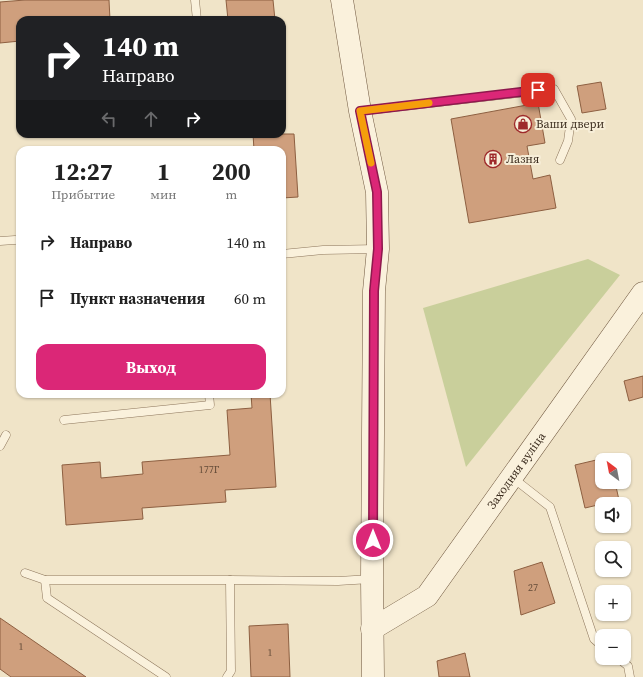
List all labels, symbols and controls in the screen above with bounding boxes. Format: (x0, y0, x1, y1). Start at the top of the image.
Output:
text: 140 m (102, 27, 179, 65)
icon: right (36, 32, 88, 84)
text: Направо (102, 63, 175, 88)
pin (521, 73, 555, 107)
icon: arrive (527, 79, 549, 101)
icon: left (98, 108, 120, 130)
icon: ahead (140, 108, 162, 130)
icon: right (182, 108, 204, 130)
shop icon: Ваши двери (513, 114, 533, 134)
place label: Ваши двери (536, 116, 604, 132)
building icon: Лазня (483, 149, 503, 169)
place label: Лазня (506, 151, 539, 167)
text: 12:27 (54, 155, 113, 188)
text: 1 (157, 155, 170, 188)
text: 200 (212, 155, 251, 188)
text: Прибытие (51, 186, 115, 203)
text: мин (150, 186, 177, 203)
text: m (225, 186, 237, 203)
icon: right (36, 231, 58, 253)
text: Направо (70, 232, 132, 253)
text: 140 m (226, 232, 266, 253)
icon: arrive (36, 287, 58, 309)
text: Пункт назначения (70, 288, 205, 309)
text: 60 m (234, 288, 266, 309)
button: Выход (36, 344, 266, 390)
street label: Заходняя вуліца (483, 428, 550, 512)
north arrow (595, 453, 631, 489)
map controls (595, 453, 631, 665)
house number: 177Г (199, 463, 220, 476)
button: sound (595, 497, 631, 533)
position arrow (352, 519, 394, 561)
button: search (595, 541, 631, 577)
house number: 27 (528, 581, 538, 594)
button: + (595, 585, 631, 621)
button: − (595, 629, 631, 665)
house number: 1 (19, 640, 24, 653)
house number: 1 (268, 646, 273, 659)

